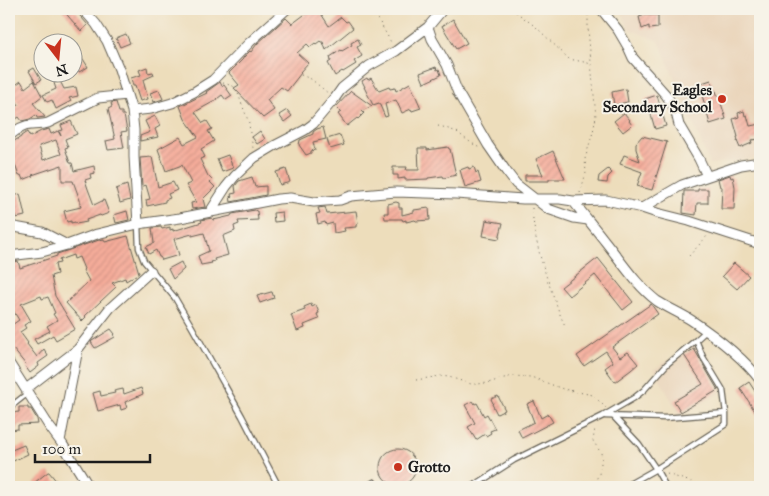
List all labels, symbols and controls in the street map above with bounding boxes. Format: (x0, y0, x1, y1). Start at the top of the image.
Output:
north arrow (32, 32, 82, 82)
text: N (53, 60, 69, 80)
place label: Eagles Secondary School (603, 81, 713, 117)
marker: Eagles Secondary School (716, 93, 728, 105)
scale bar (35, 431, 150, 463)
text: 100 m (42, 440, 82, 458)
place label: Grotto (408, 458, 451, 476)
marker: Grotto (392, 461, 404, 473)

